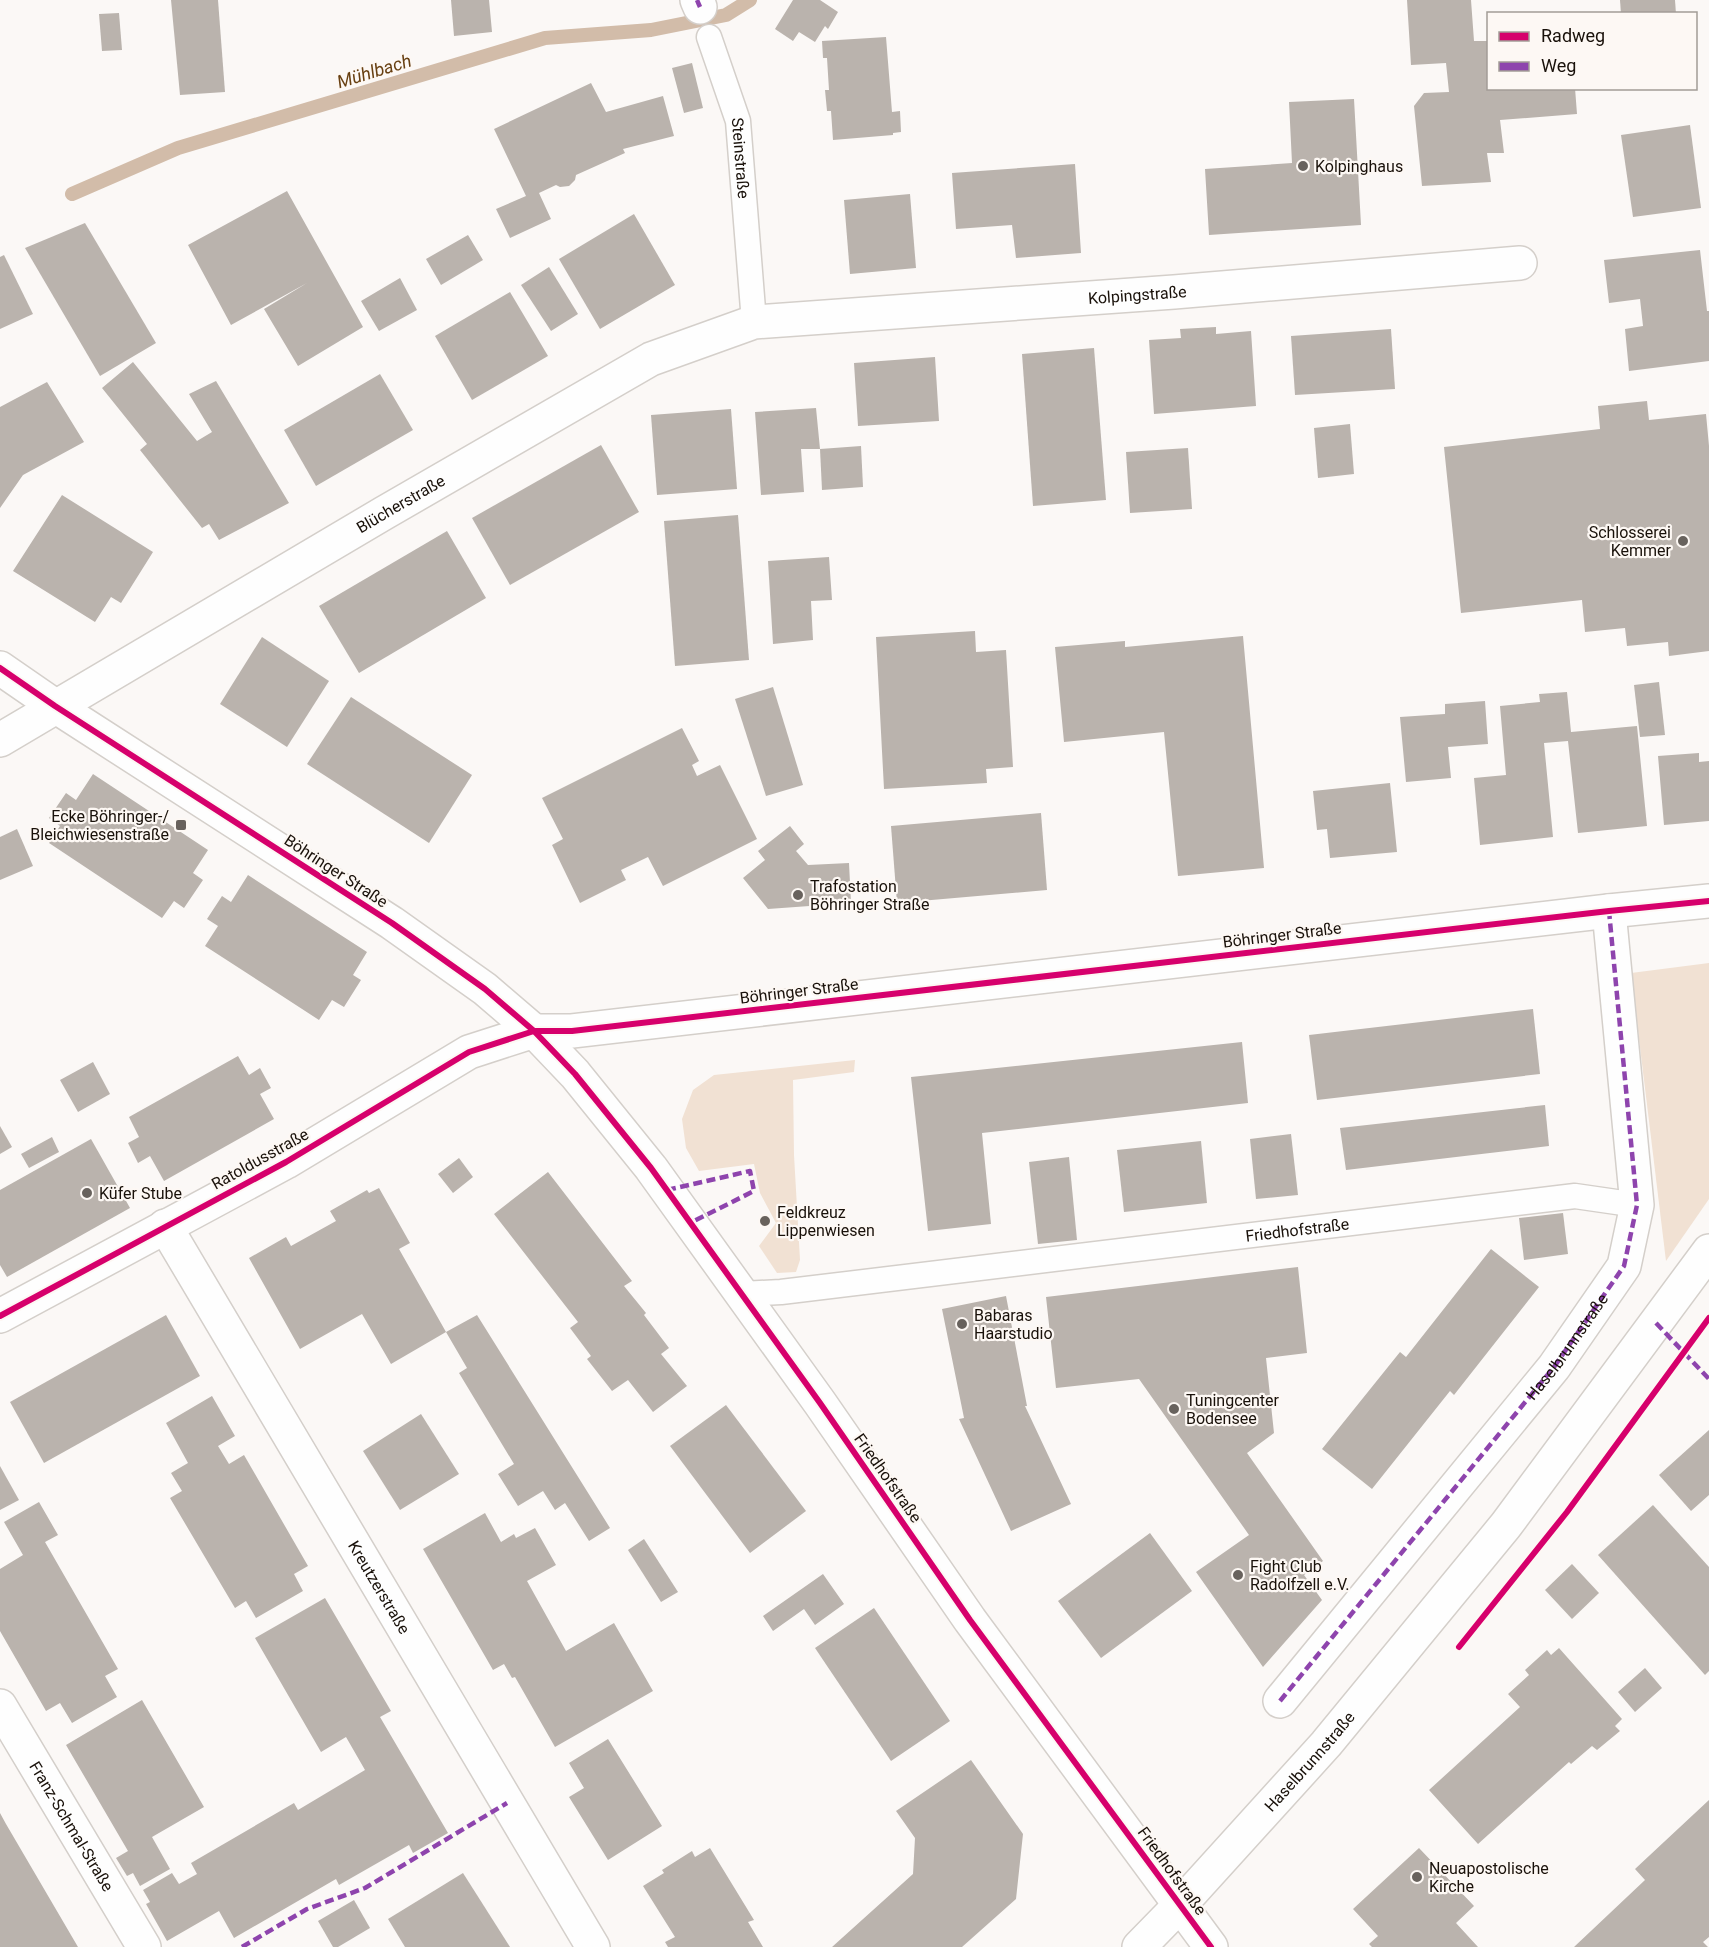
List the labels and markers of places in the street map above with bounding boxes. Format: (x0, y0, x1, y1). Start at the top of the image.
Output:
place label: Kolpinghaus (1315, 157, 1403, 176)
marker: Kolpinghaus (1296, 159, 1310, 173)
place label: Schlosserei Kemmer (1589, 523, 1672, 560)
marker: Schlosserei Kemmer (1676, 534, 1690, 548)
place label: Ecke Böhringer-/ Bleichwiesenstraße (30, 807, 169, 844)
marker: Ecke Böhringer-/ Bleichwiesenstraße (174, 818, 188, 832)
place label: Trafostation Böhringer Straße (810, 877, 929, 914)
marker: Trafostation Böhringer Straße (791, 888, 805, 902)
place label: Küfer Stube (99, 1184, 182, 1203)
marker: Küfer Stube (80, 1186, 94, 1200)
place label: Feldkreuz Lippenwiesen (777, 1203, 875, 1240)
marker: Feldkreuz Lippenwiesen (758, 1214, 772, 1228)
place label: Babaras Haarstudio (974, 1306, 1053, 1343)
marker: Babaras Haarstudio (955, 1317, 969, 1331)
place label: Tuningcenter Bodensee (1186, 1391, 1280, 1428)
marker: Tuningcenter Bodensee (1167, 1402, 1181, 1416)
place label: Fight Club Radolfzell e.V. (1250, 1557, 1350, 1594)
marker: Fight Club Radolfzell e.V. (1231, 1568, 1245, 1582)
place label: Neuapostolische Kirche (1429, 1859, 1549, 1896)
marker: Neuapostolische Kirche (1410, 1870, 1424, 1884)

